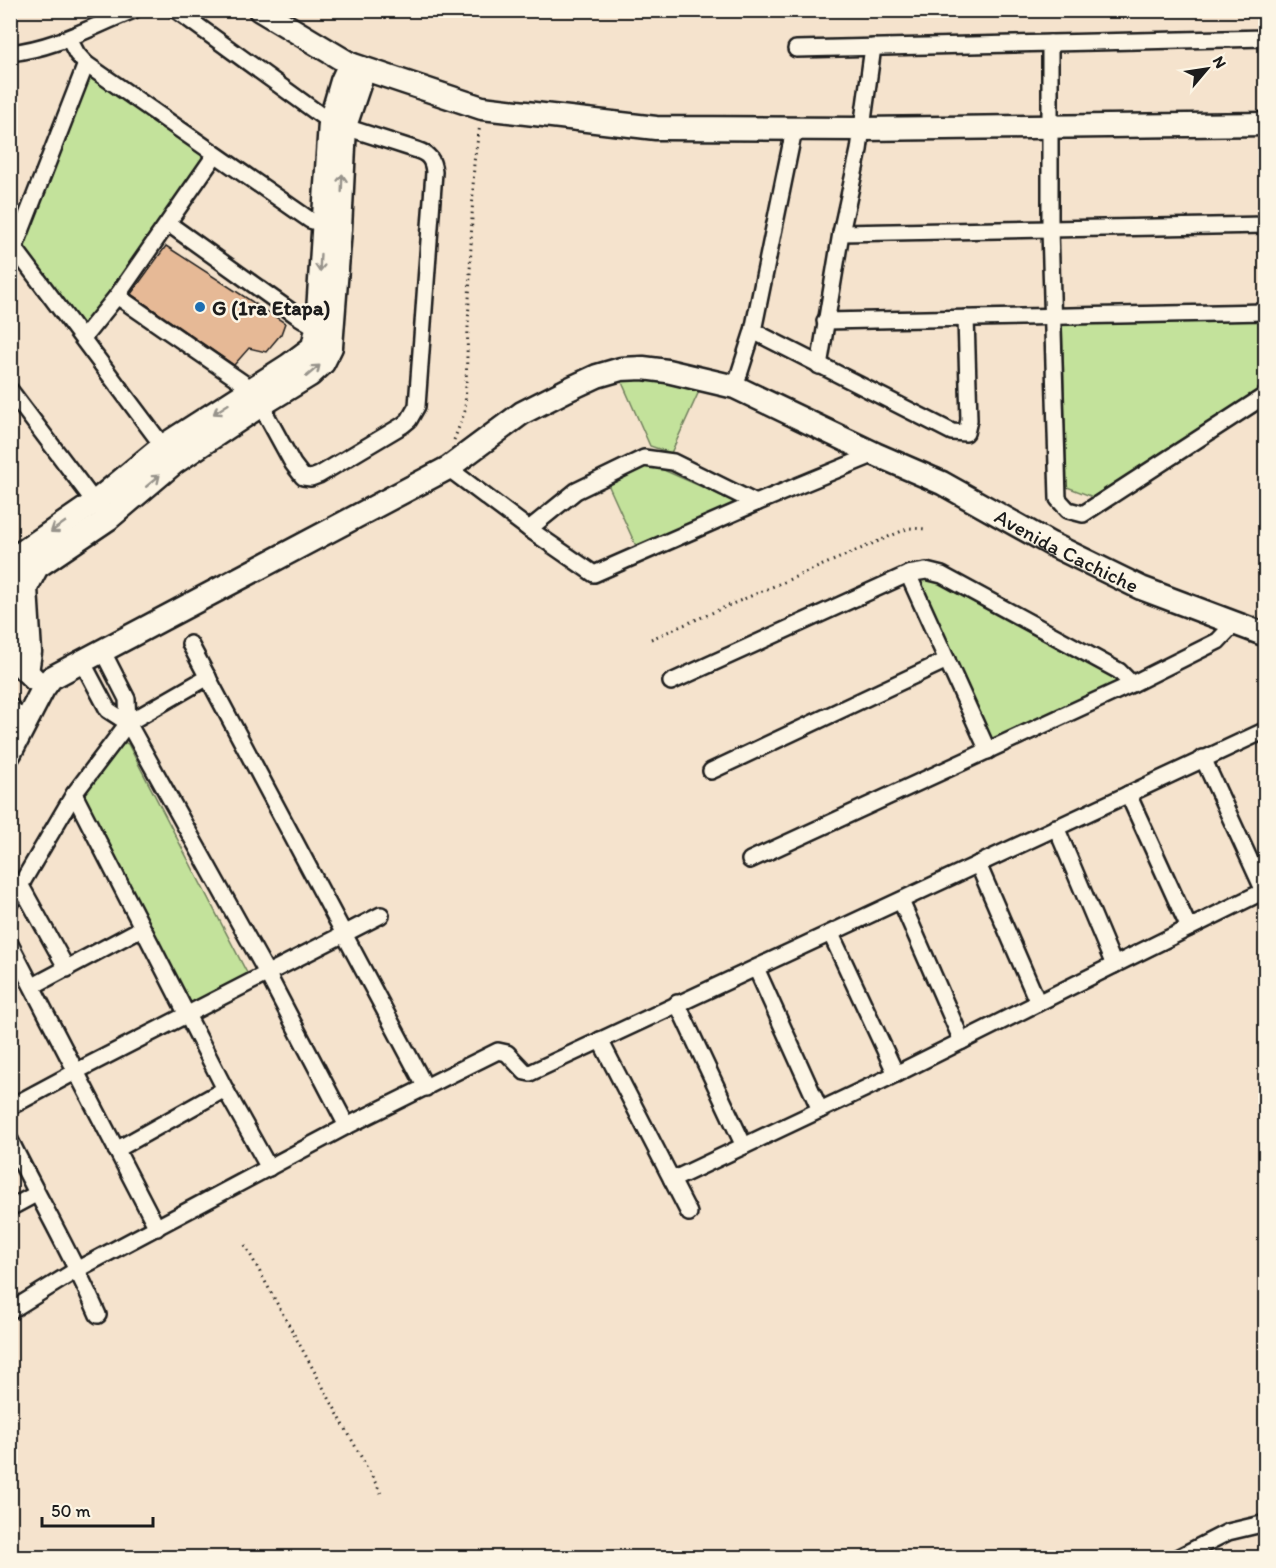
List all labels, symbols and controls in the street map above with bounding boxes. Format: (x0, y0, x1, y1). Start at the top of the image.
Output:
north arrow (1177, 39, 1237, 99)
text: N (1209, 53, 1231, 71)
one-way arrow (337, 174, 348, 194)
one-way arrow (315, 253, 326, 273)
place label: G (1ra Etapa) (212, 295, 330, 321)
marker: G (1ra Etapa) (193, 300, 207, 314)
one-way arrow (305, 365, 321, 378)
one-way arrow (213, 403, 230, 415)
one-way arrow (145, 475, 161, 488)
street label: Avenida Cachiche (991, 503, 1143, 598)
one-way arrow (50, 521, 67, 533)
scale bar (42, 1490, 153, 1528)
text: 50 m (51, 1500, 91, 1522)

